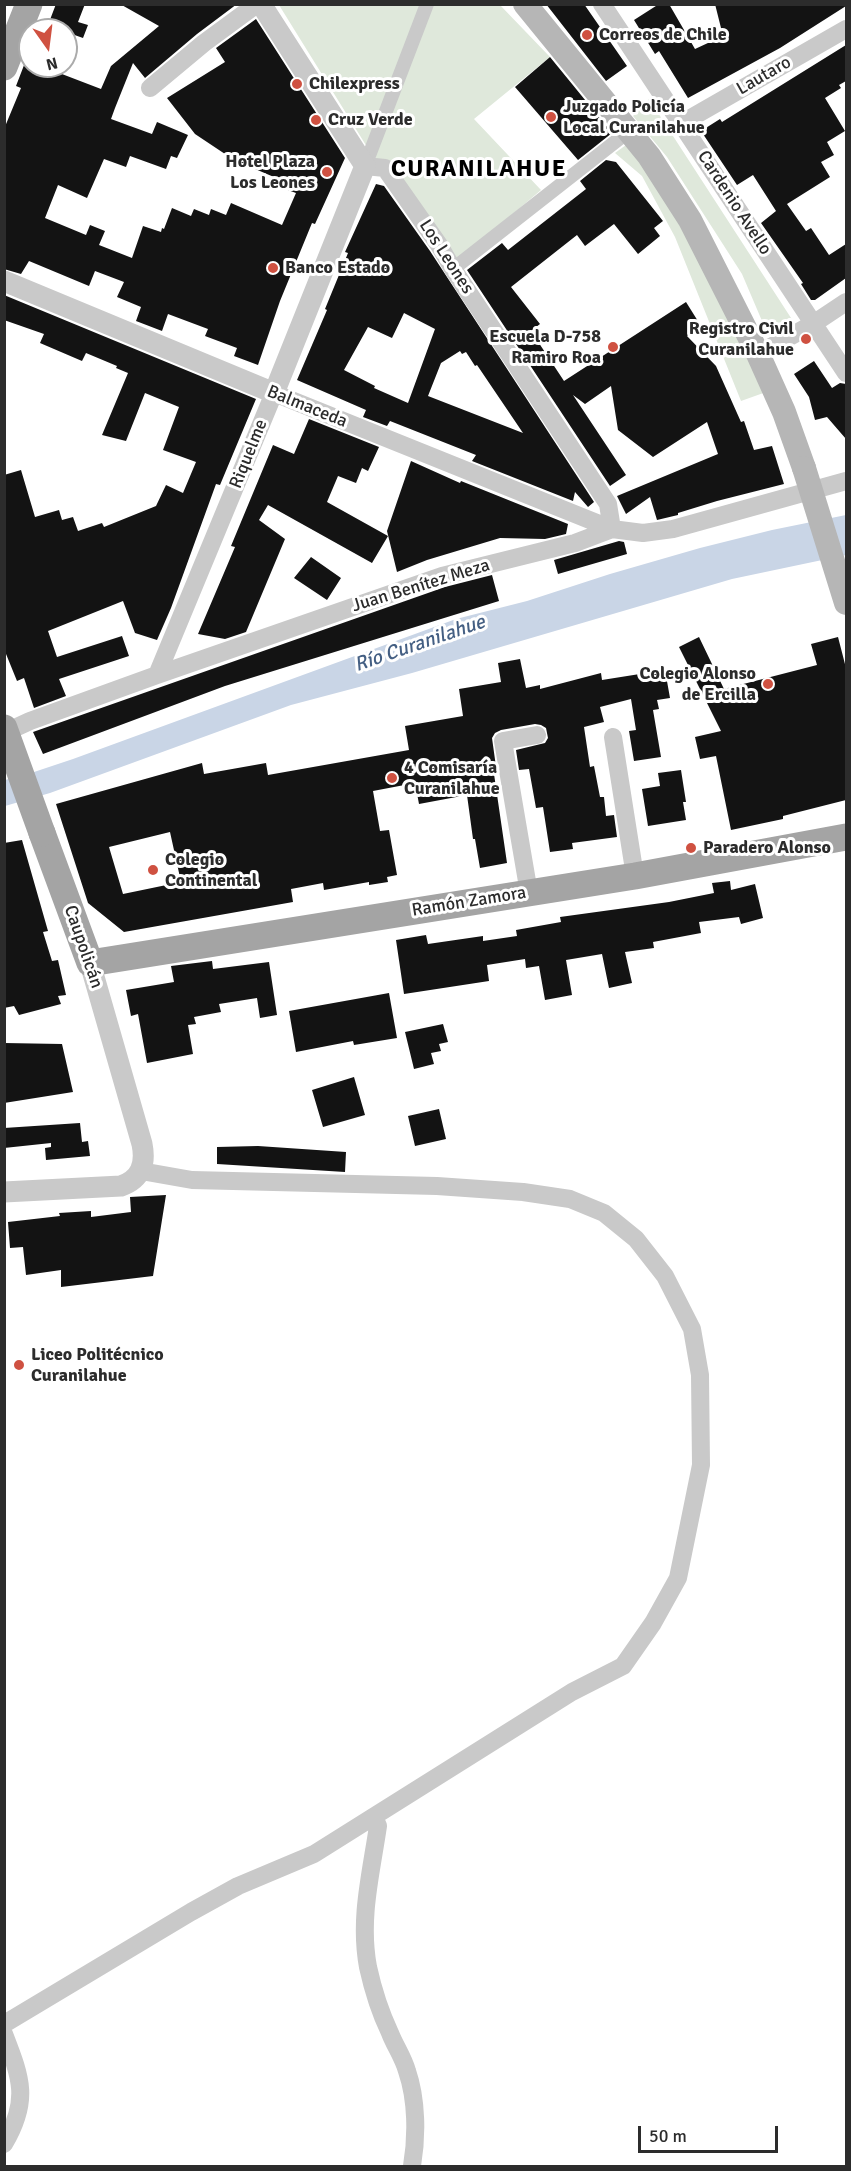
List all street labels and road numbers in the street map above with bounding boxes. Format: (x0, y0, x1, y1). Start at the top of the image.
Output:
street label: Lautaro (733, 52, 795, 100)
street label: Cardenio Avello (692, 147, 776, 259)
street label: Los Leones (414, 216, 478, 298)
street label: Balmaceda (264, 381, 350, 433)
street label: Riquelme (225, 416, 273, 492)
street label: Juan Benítez Meza (349, 555, 493, 617)
street label: Ramón Zamora (410, 882, 528, 922)
street label: Caupolicán (59, 903, 107, 991)

